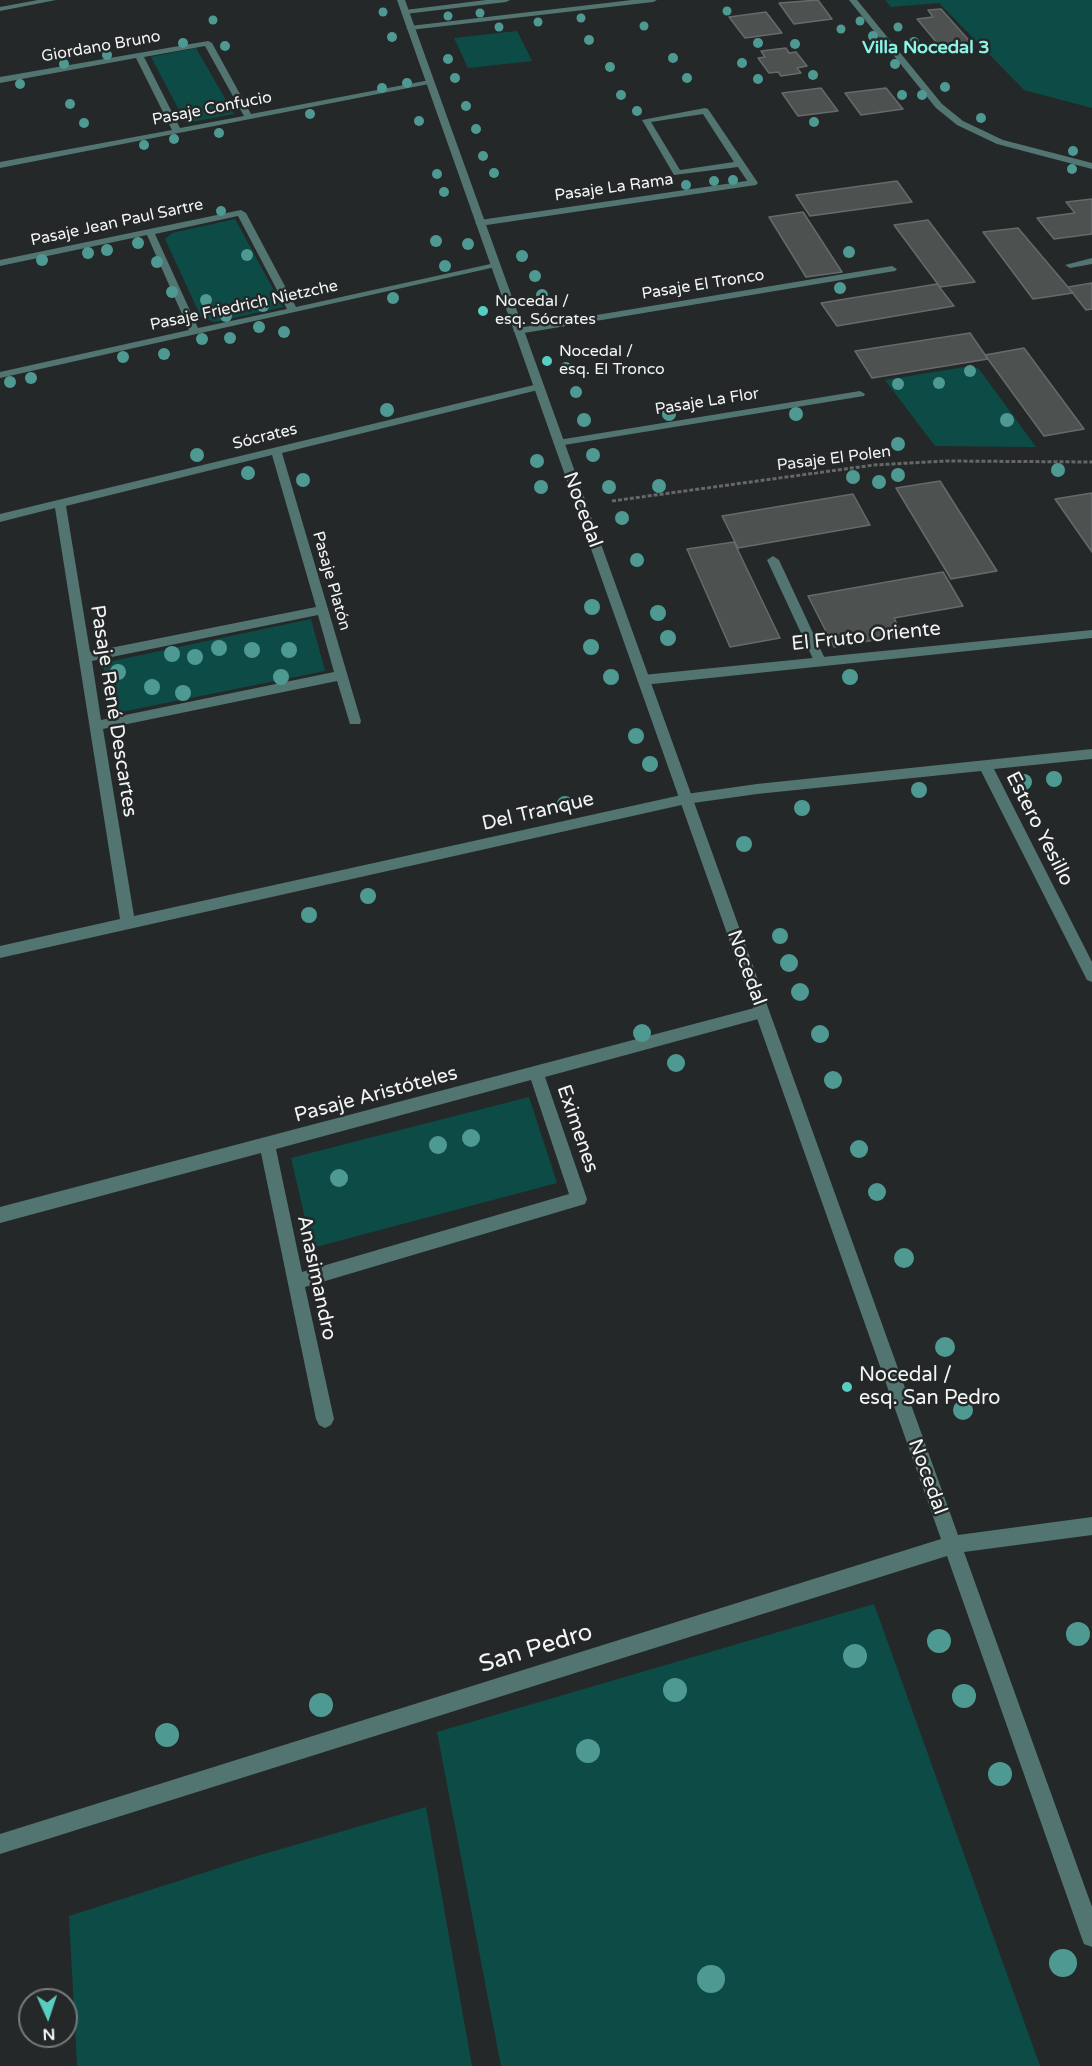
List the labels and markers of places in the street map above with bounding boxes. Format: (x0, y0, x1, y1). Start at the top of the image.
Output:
place label: Nocedal / esq. Sócrates (495, 292, 596, 330)
marker: Nocedal / esq. Sócrates (476, 304, 490, 318)
place label: Nocedal / esq. El Tronco (559, 342, 665, 380)
marker: Nocedal / esq. El Tronco (540, 354, 554, 368)
place label: Nocedal / esq. San Pedro (859, 1364, 1000, 1411)
marker: Nocedal / esq. San Pedro (840, 1380, 854, 1394)

